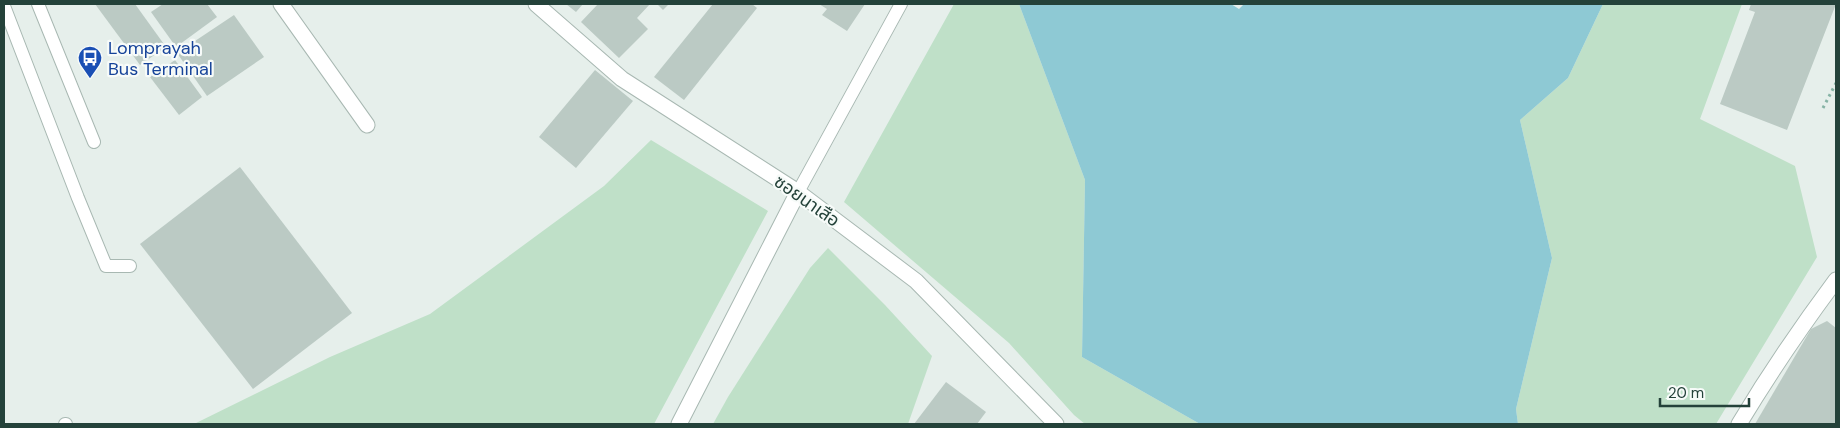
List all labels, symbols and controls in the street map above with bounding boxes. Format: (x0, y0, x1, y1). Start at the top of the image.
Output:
place label: Lomprayah Bus Terminal (108, 36, 213, 81)
bus stop icon: Lomprayah Bus Terminal (77, 45, 103, 79)
street label: ซอยนาเสือ (769, 170, 845, 232)
scale bar (1660, 376, 1749, 408)
text: 20 m (1668, 383, 1704, 403)

